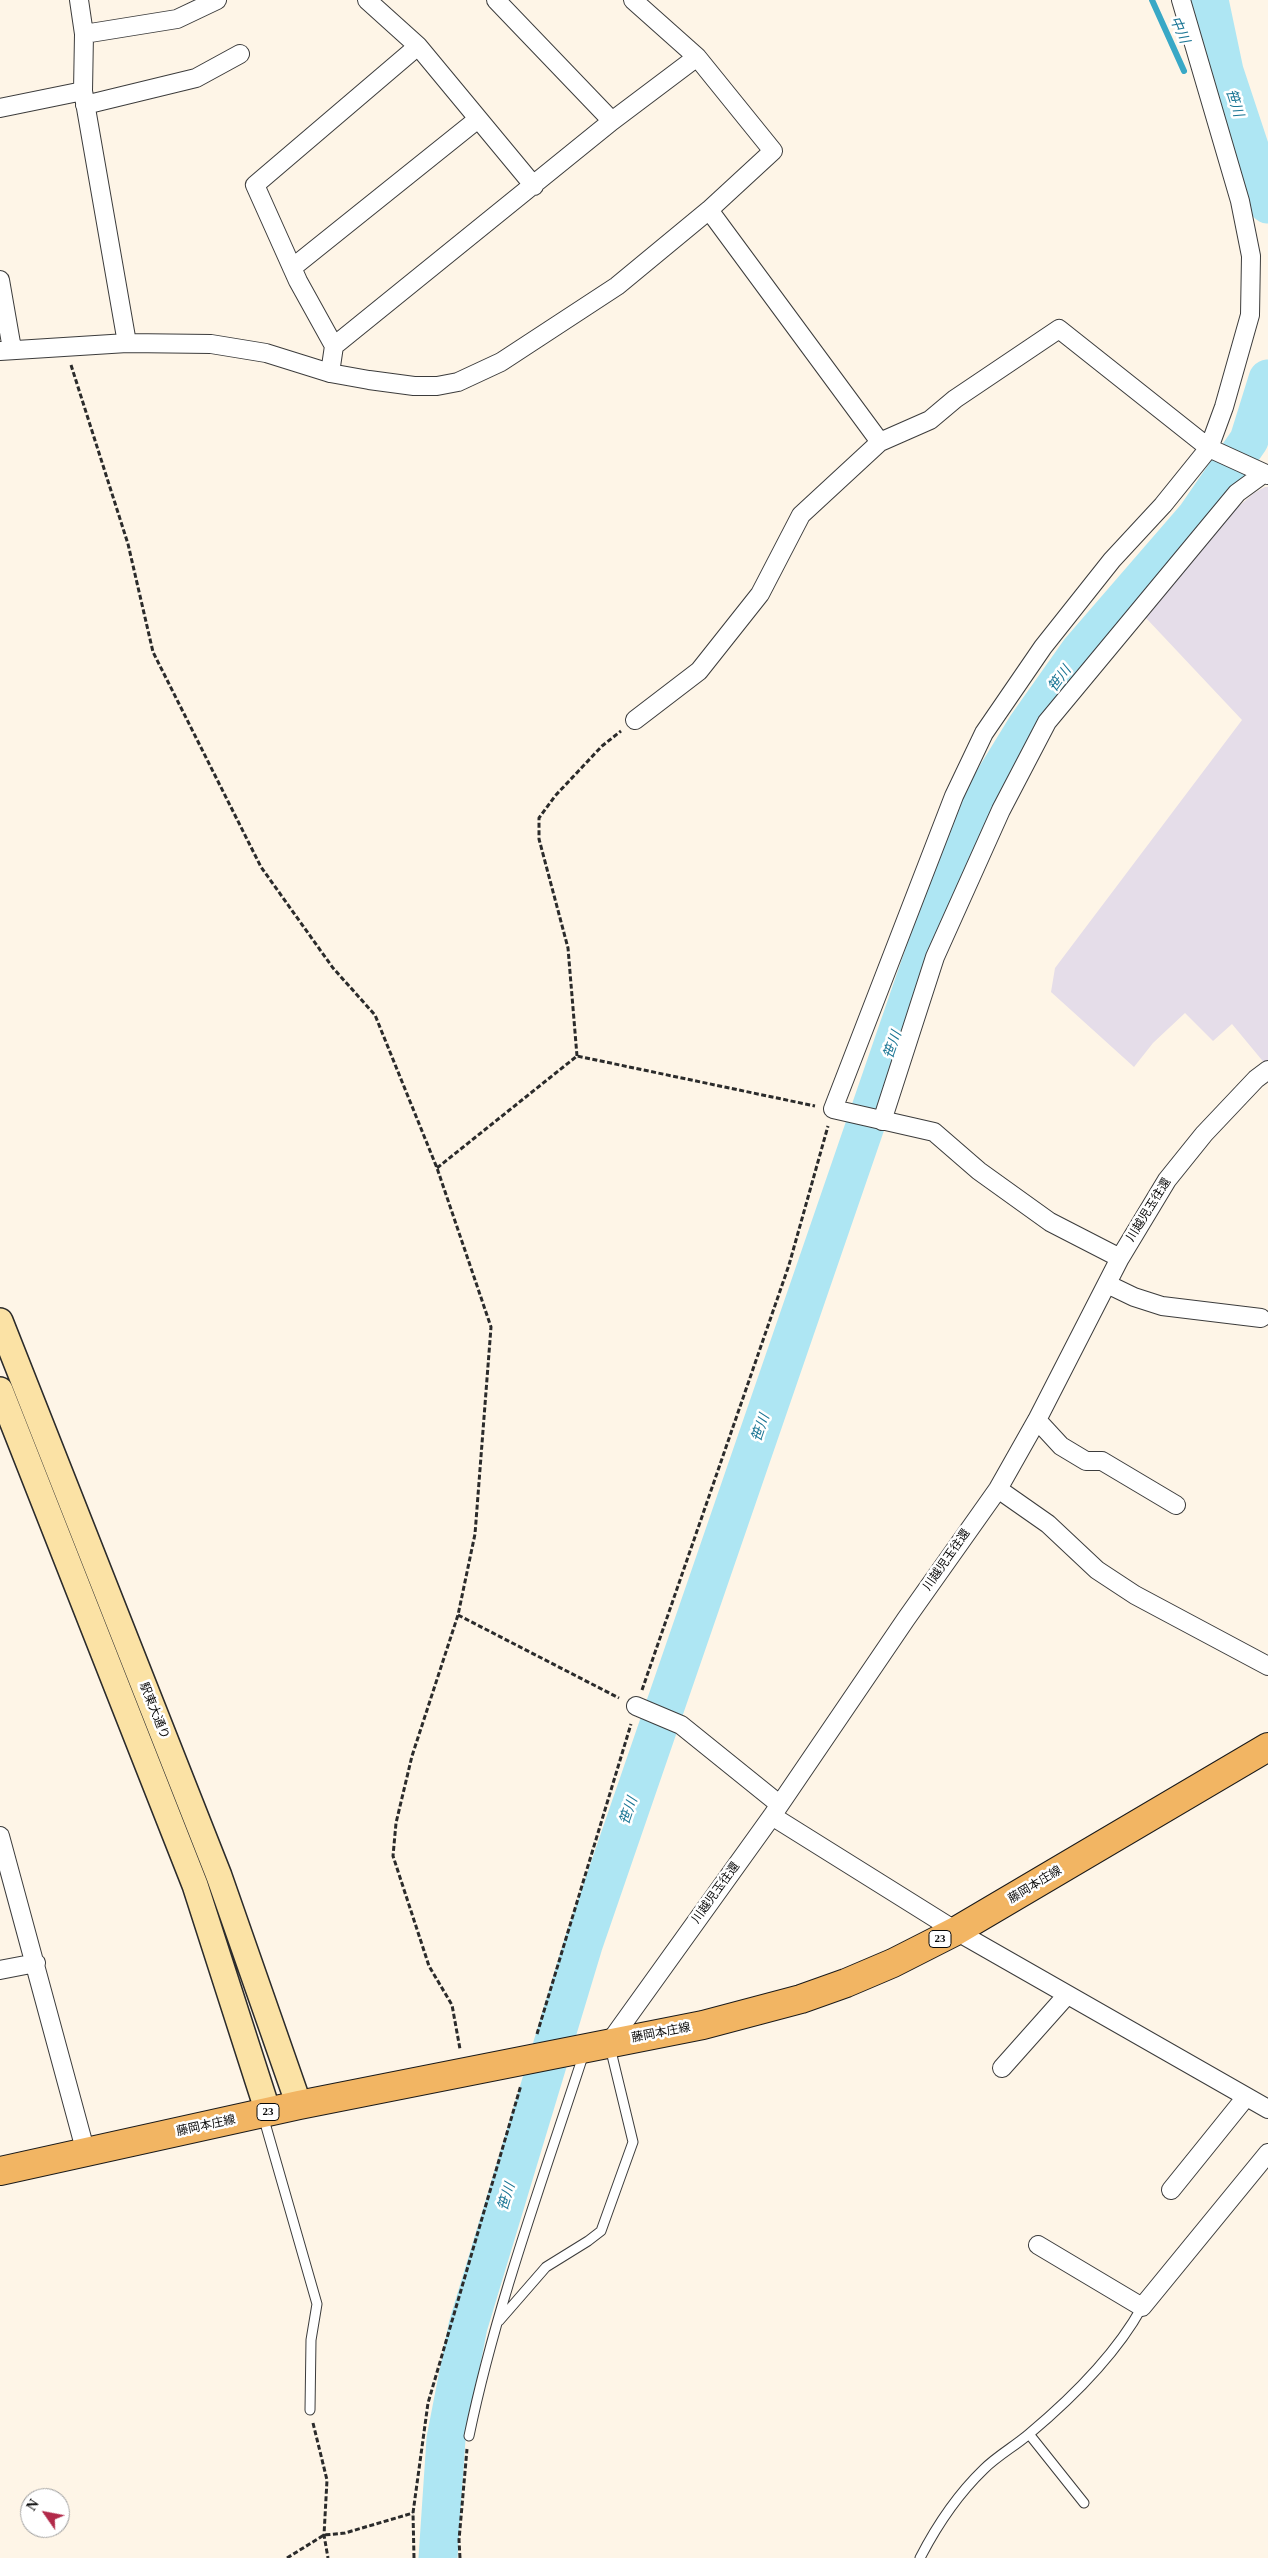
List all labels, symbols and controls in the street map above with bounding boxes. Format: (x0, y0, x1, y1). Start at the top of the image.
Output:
water label: 中川 (1166, 14, 1192, 46)
water label: 笹川 (1222, 87, 1246, 119)
water label: 笹川 (1045, 663, 1075, 695)
water label: 笹川 (880, 1029, 906, 1061)
street label: 川越児玉往還 (1124, 1176, 1174, 1244)
water label: 笹川 (748, 1412, 774, 1444)
street label: 川越児玉往還 (920, 1526, 974, 1594)
street label: 駅東大通り (136, 1680, 172, 1742)
water label: 笹川 (616, 1795, 642, 1827)
street label: 川越児玉往還 (689, 1860, 743, 1926)
street label: 藤岡本庄線 (1006, 1863, 1064, 1907)
road number: 23 (929, 1930, 951, 1948)
street label: 藤岡本庄線 (630, 2020, 692, 2046)
road number: 23 (257, 2104, 279, 2120)
street label: 藤岡本庄線 (175, 2113, 237, 2139)
water label: 笹川 (495, 2181, 519, 2213)
north arrow (20, 2488, 70, 2538)
text: N (24, 2497, 42, 2513)

